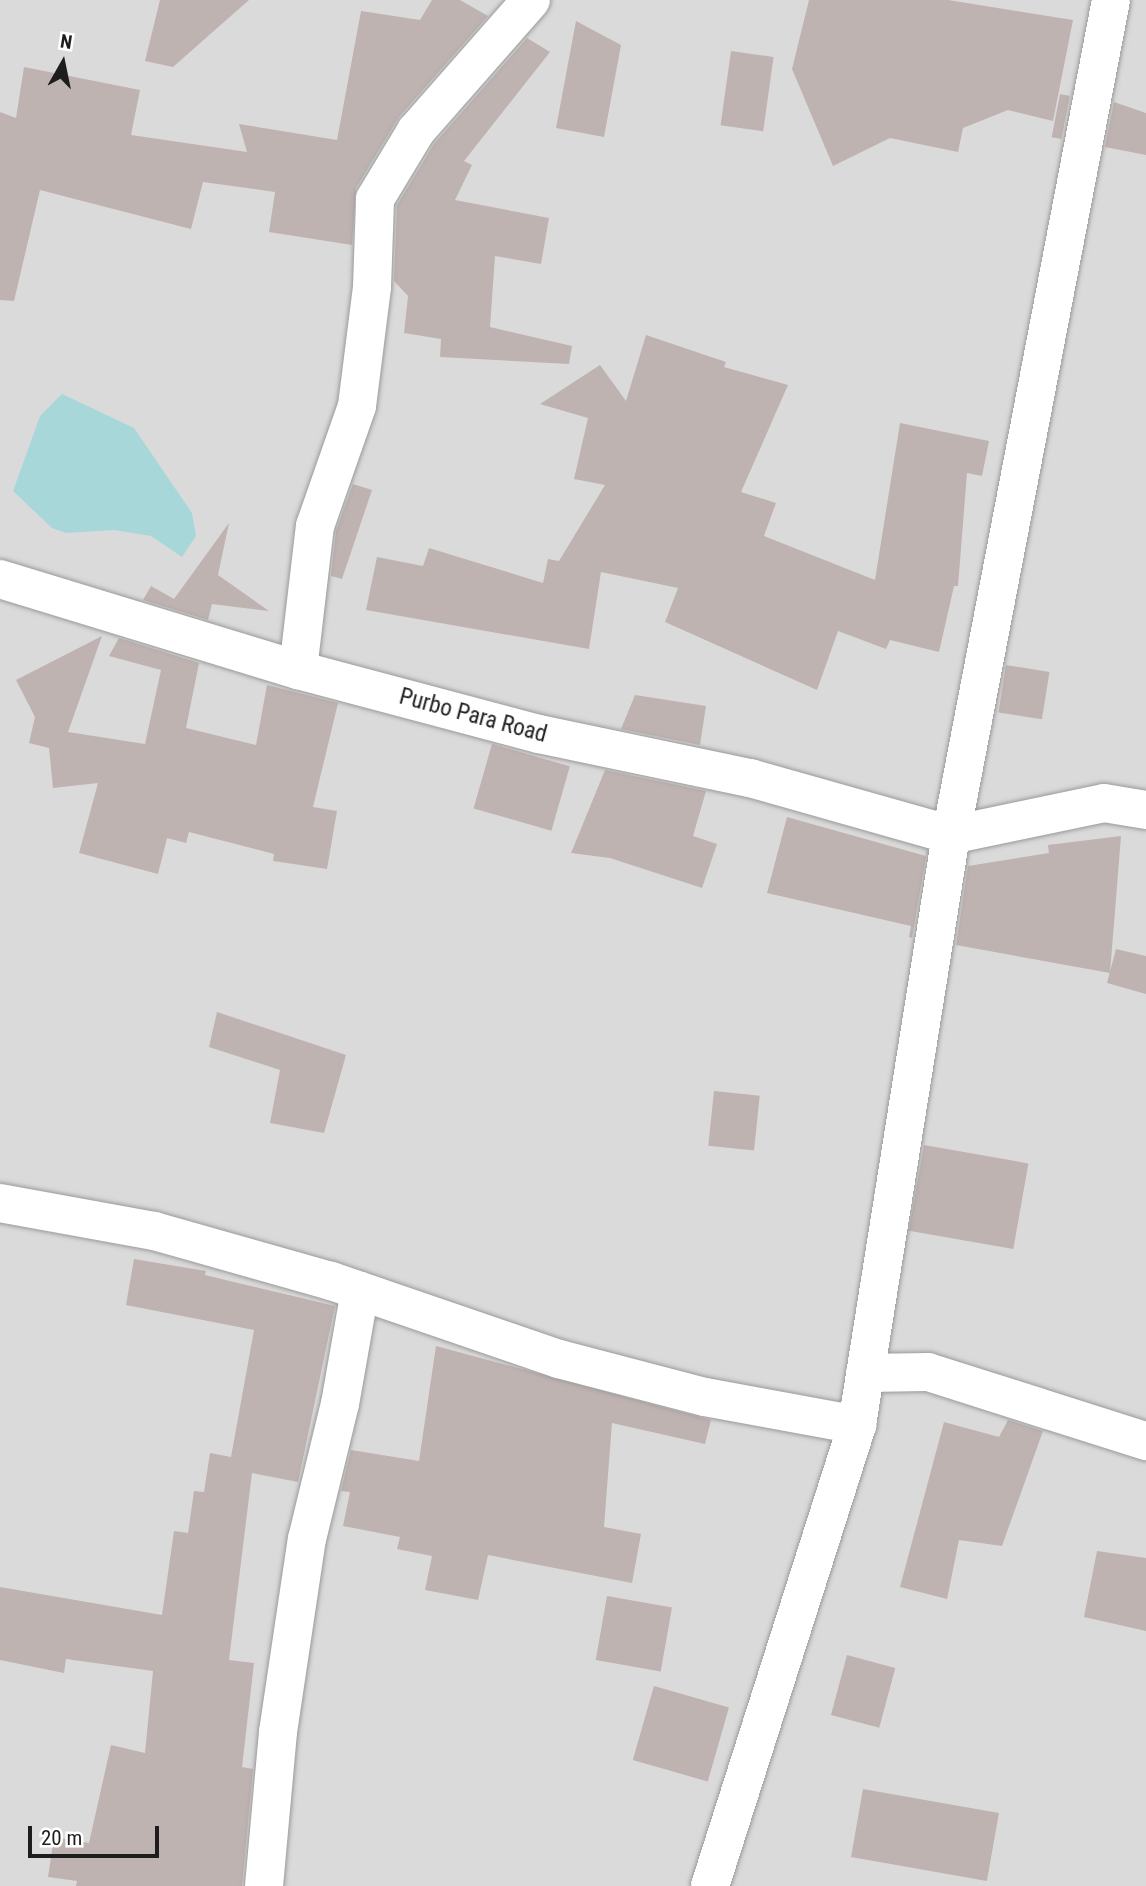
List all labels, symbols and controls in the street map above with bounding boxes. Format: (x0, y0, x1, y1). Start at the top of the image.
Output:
north arrow (28, 28, 98, 98)
text: N (59, 29, 74, 54)
street label: Purbo Para Road (396, 683, 550, 749)
scale bar (32, 1812, 163, 1856)
text: 20 m (41, 1826, 82, 1850)

